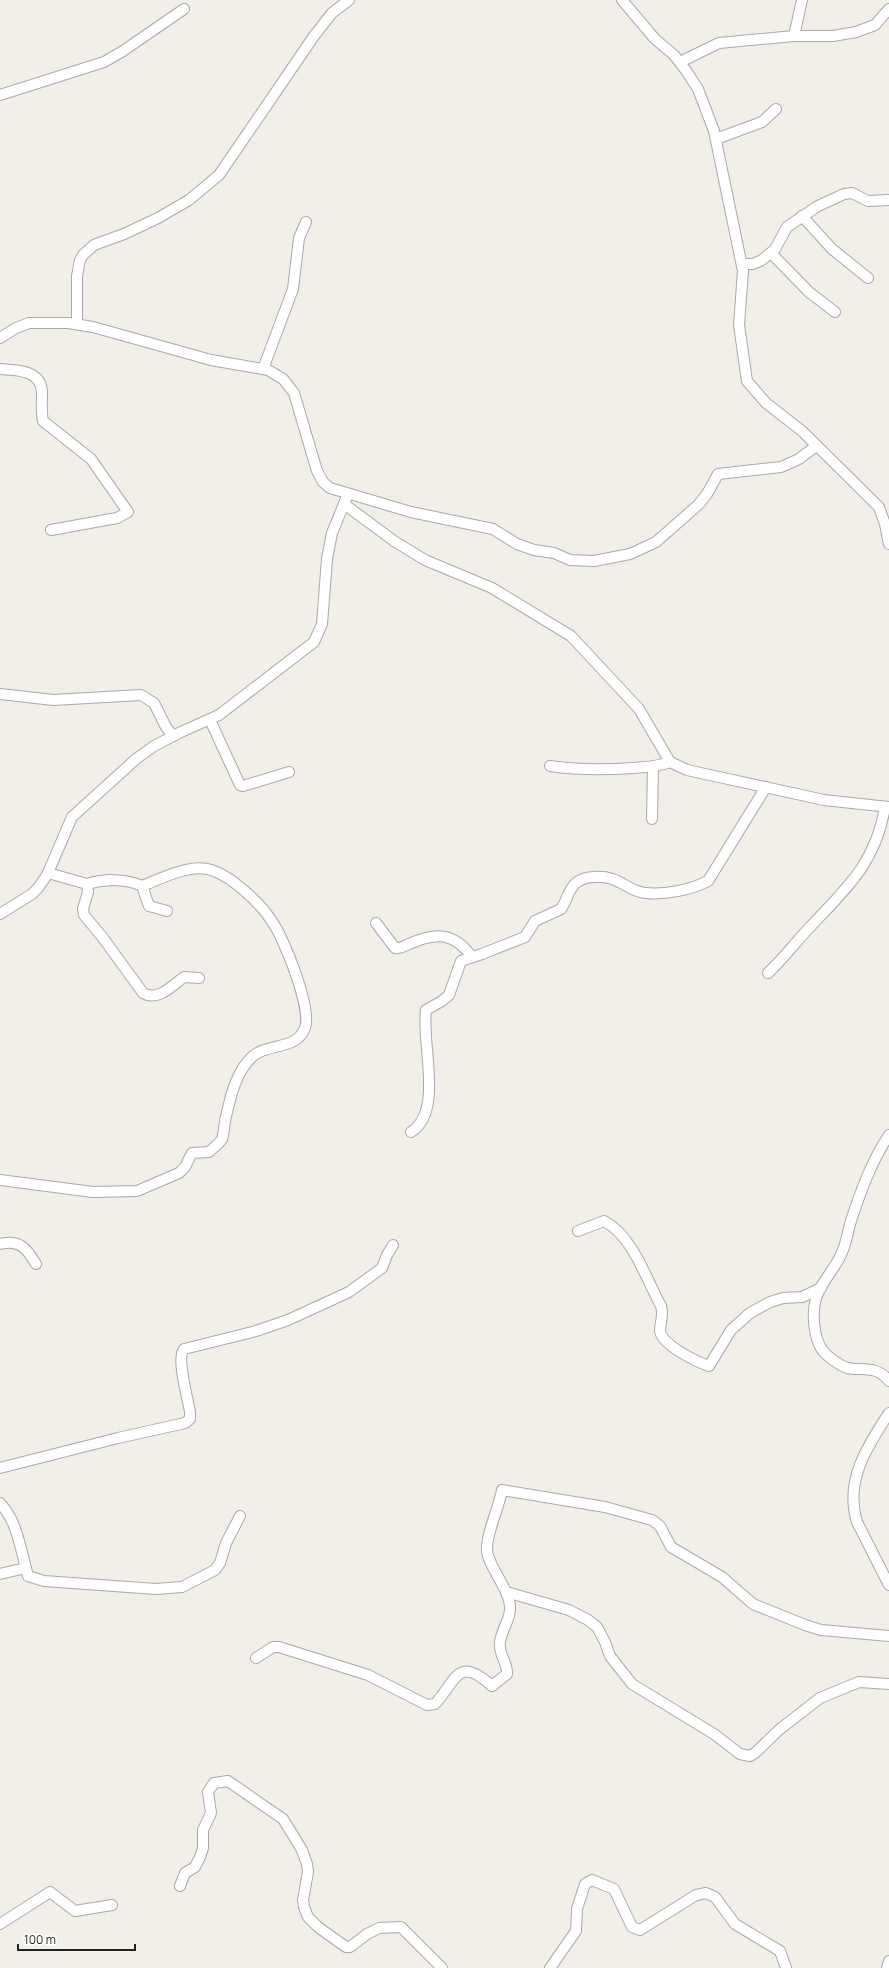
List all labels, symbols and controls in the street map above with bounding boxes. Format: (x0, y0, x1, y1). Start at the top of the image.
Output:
scale bar (18, 1926, 135, 1952)
text: 100 m (24, 1931, 56, 1948)

